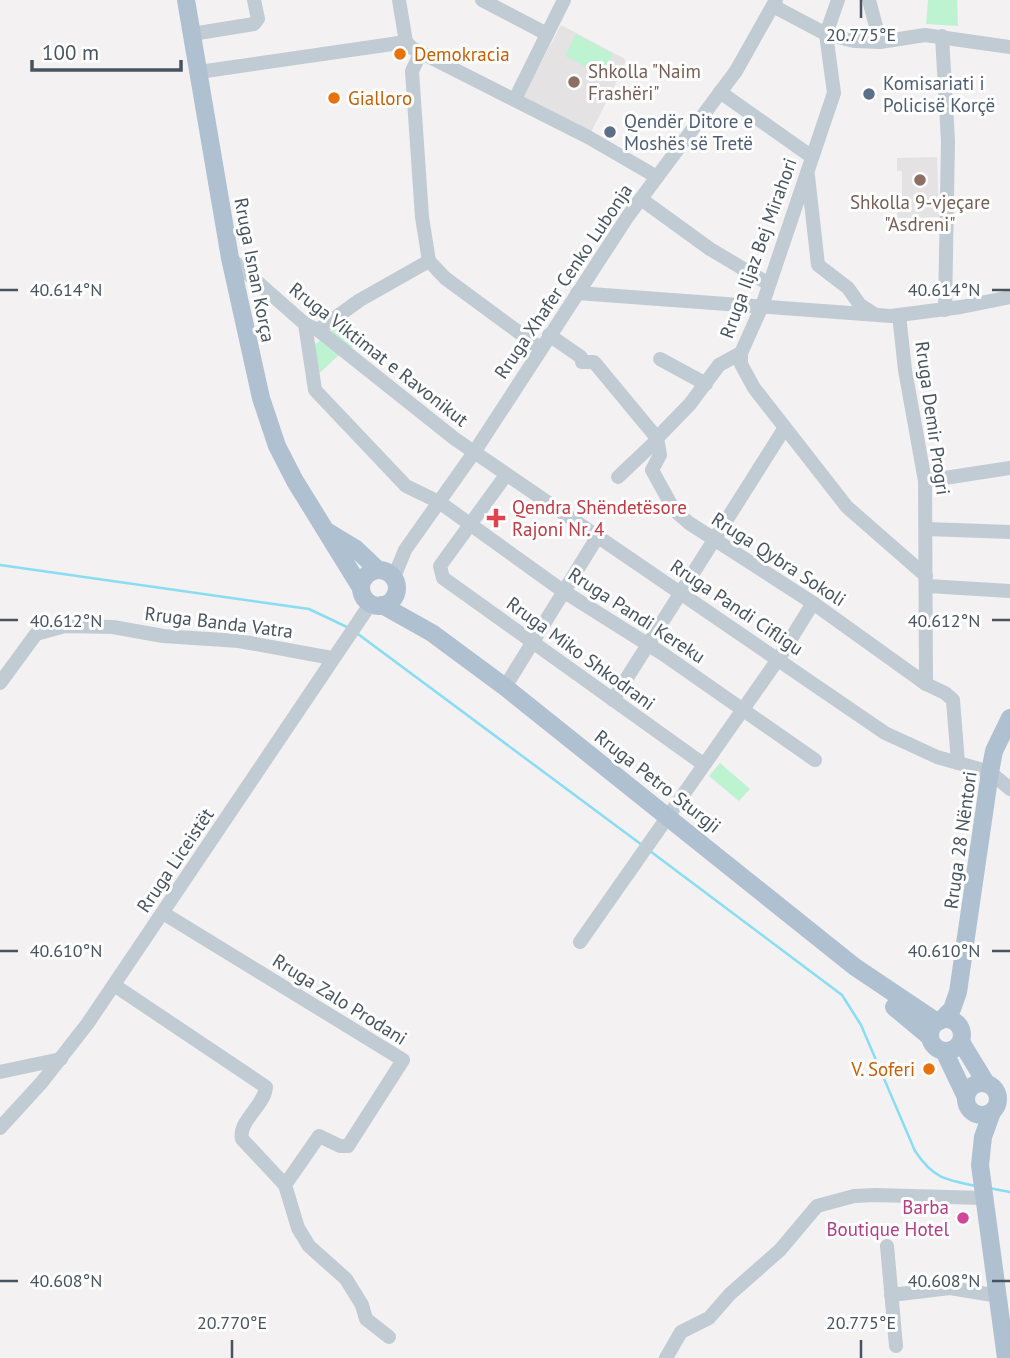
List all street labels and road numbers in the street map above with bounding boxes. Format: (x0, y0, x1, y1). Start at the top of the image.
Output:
street label: Rruga Iljaz Bej Mirahori (714, 155, 802, 341)
street label: Rruga Xhafer Cenko Lubonja (489, 179, 637, 383)
street label: Rruga Isnan Korça (229, 196, 281, 344)
street label: Rruga Viktimat e Ravonikut (285, 277, 474, 432)
street label: Rruga Demir Progri (910, 340, 956, 496)
street label: Rruga Qybra Sokoli (707, 507, 851, 611)
street label: Rruga Pandi Cifligu (666, 554, 808, 660)
street label: Rruga Pandi Kereku (564, 562, 710, 668)
street label: Rruga Miko Shkodrani (502, 591, 660, 715)
street label: Rruga Banda Vatra (144, 601, 294, 643)
street label: Rruga Petro Sturgji (590, 724, 726, 838)
street label: Rruga 28 Nëntori (938, 769, 982, 911)
street label: Rruga Liceistët (131, 803, 219, 917)
street label: Rruga Zalo Prodani (268, 948, 412, 1050)

